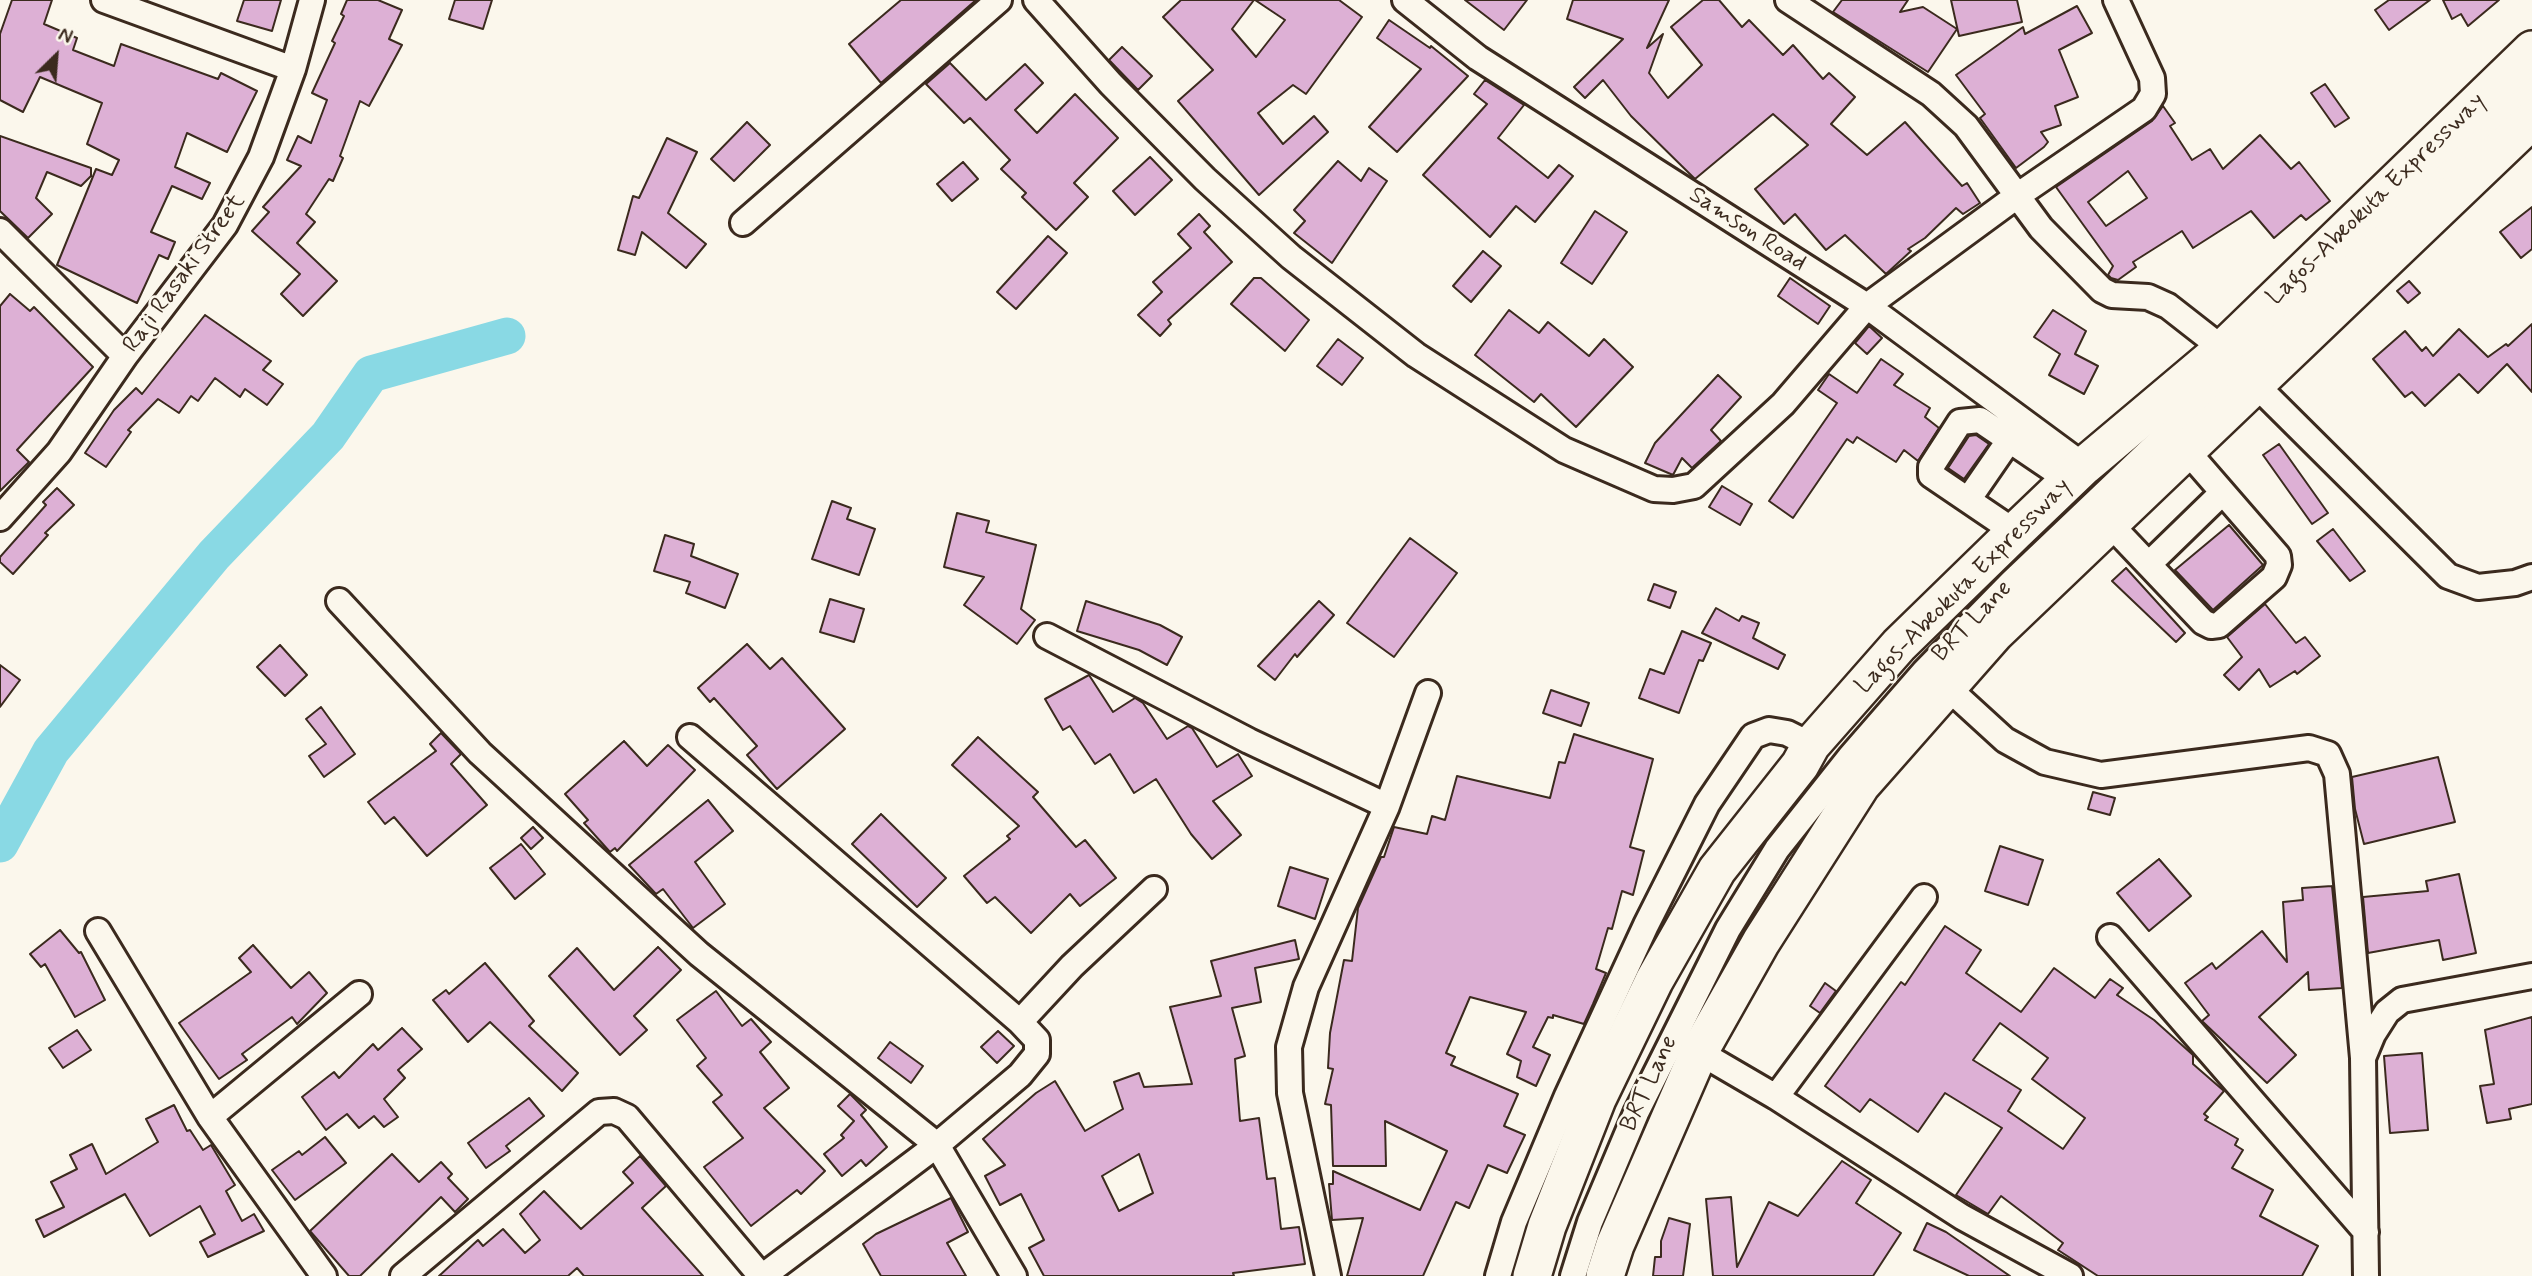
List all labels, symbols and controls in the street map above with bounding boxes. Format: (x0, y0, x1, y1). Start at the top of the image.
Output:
north arrow (21, 21, 91, 91)
text: N (54, 23, 76, 51)
street label: Lagos-Abeokuta Expressway (2262, 88, 2492, 312)
street label: Samson Road (1683, 181, 1811, 279)
street label: Raji Rasaki Street (118, 189, 252, 359)
street label: Lagos-Abeokuta Expressway (1850, 473, 2078, 701)
street label: BRT Lane (1927, 575, 2019, 669)
street label: BRT Lane (1615, 1031, 1685, 1137)

